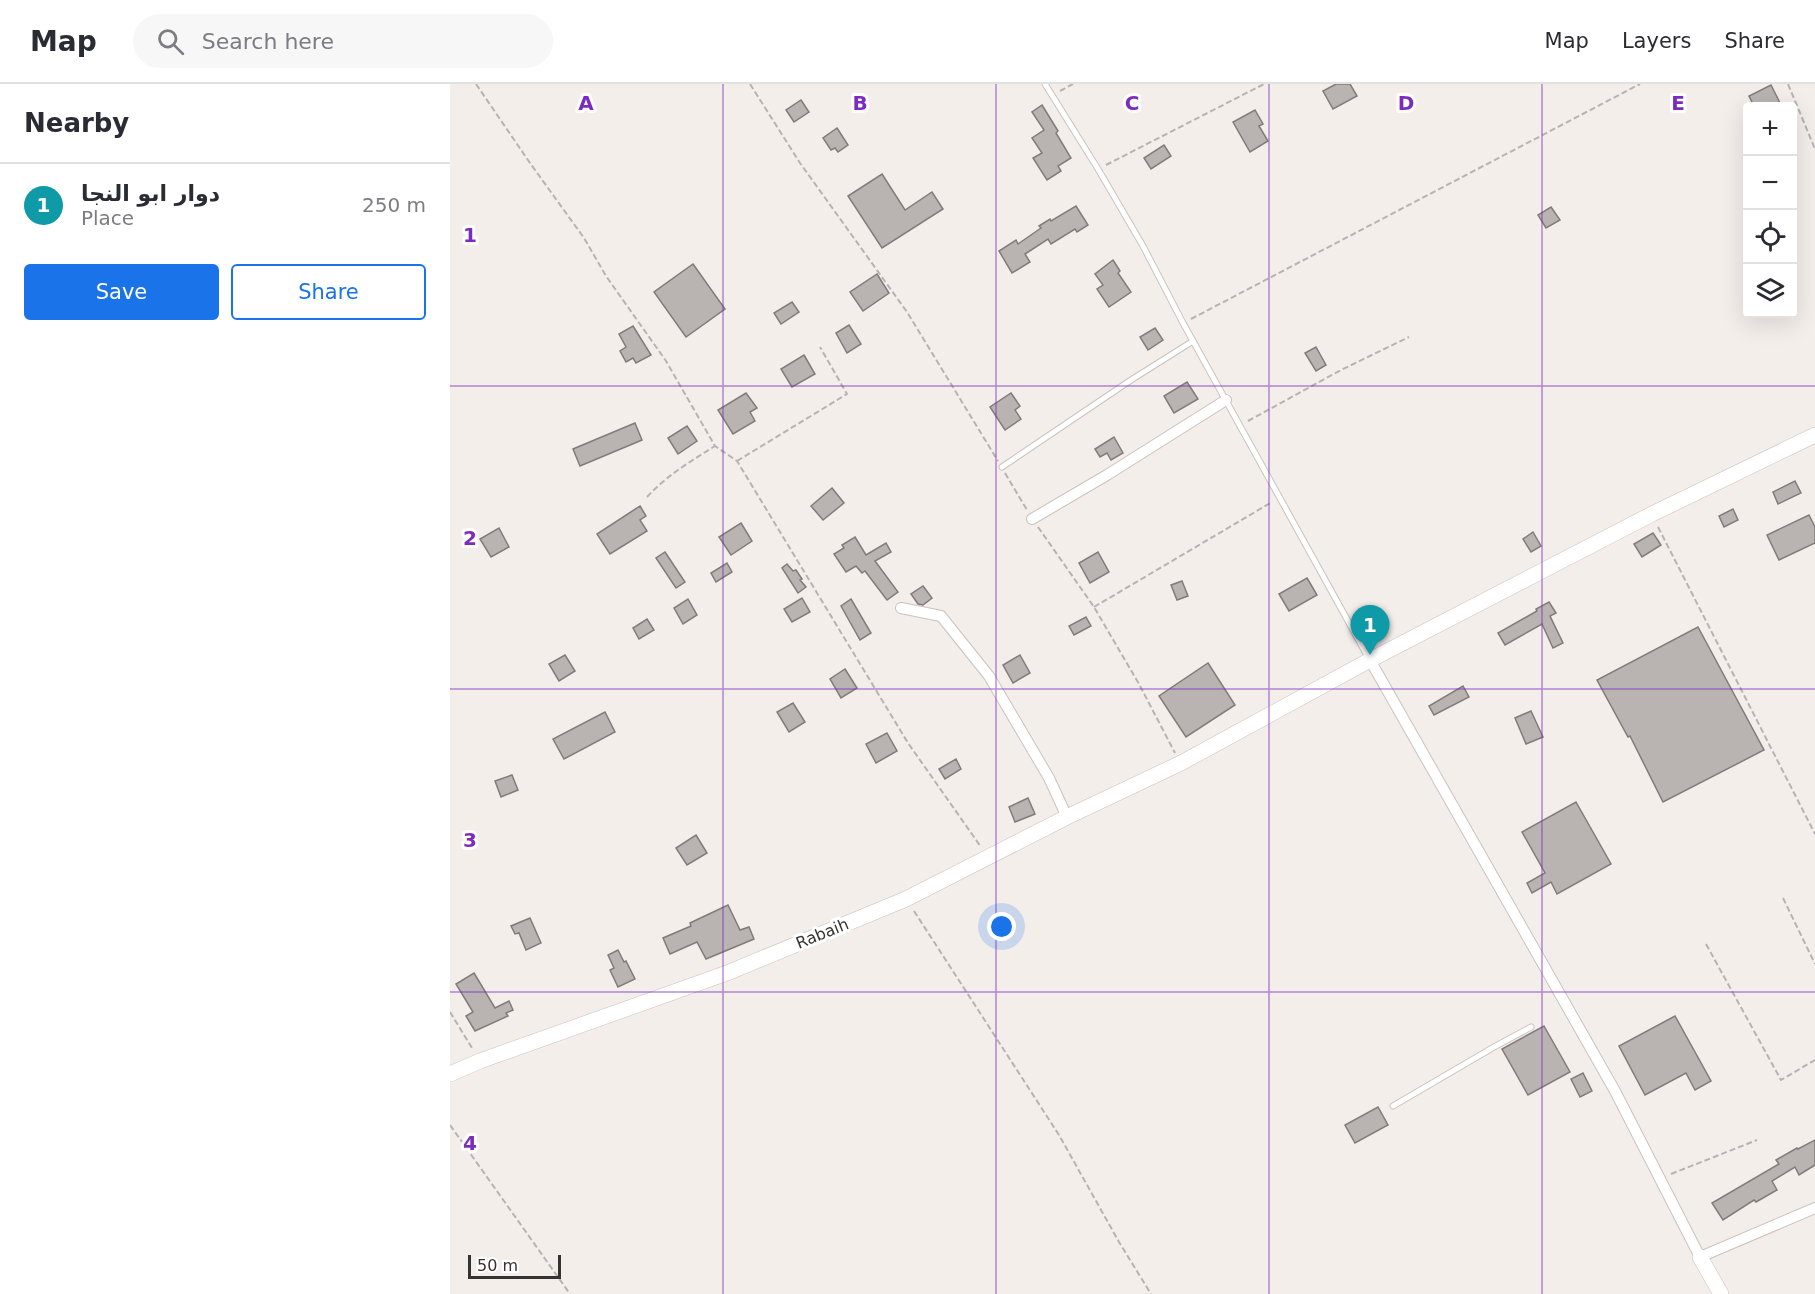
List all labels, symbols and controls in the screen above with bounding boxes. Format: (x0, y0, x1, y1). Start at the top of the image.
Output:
search box (133, 14, 553, 68)
text: Map (30, 25, 97, 58)
icon: search (154, 25, 187, 58)
text: Search here (202, 29, 334, 54)
text: Map (1545, 29, 1589, 53)
text: Layers (1622, 29, 1691, 53)
text: Share (1724, 29, 1785, 53)
text: A (578, 91, 594, 115)
text: B (852, 91, 868, 115)
text: C (1125, 91, 1139, 115)
text: D (1398, 91, 1414, 115)
text: E (1671, 91, 1685, 115)
map controls (1743, 102, 1797, 318)
button: + (1743, 102, 1797, 156)
text: Nearby (24, 108, 129, 138)
button: − (1743, 156, 1797, 210)
text: دوار ابو النجا (81, 181, 220, 206)
text: 1 (37, 193, 50, 217)
text: 250 m (362, 193, 426, 217)
text: Place (81, 206, 134, 230)
button: locate (1743, 210, 1797, 264)
text: 1 (463, 223, 477, 247)
button: Save (24, 264, 219, 320)
button: Share (231, 264, 426, 320)
button: layers (1743, 264, 1797, 318)
text: 2 (463, 526, 477, 550)
pin: 1 (1350, 606, 1390, 655)
text: 3 (463, 828, 477, 852)
your location (987, 912, 1016, 941)
street label: Rabaih (793, 914, 851, 953)
text: 4 (463, 1131, 477, 1155)
scale bar (468, 1252, 561, 1280)
text: 50 m (477, 1256, 518, 1275)

